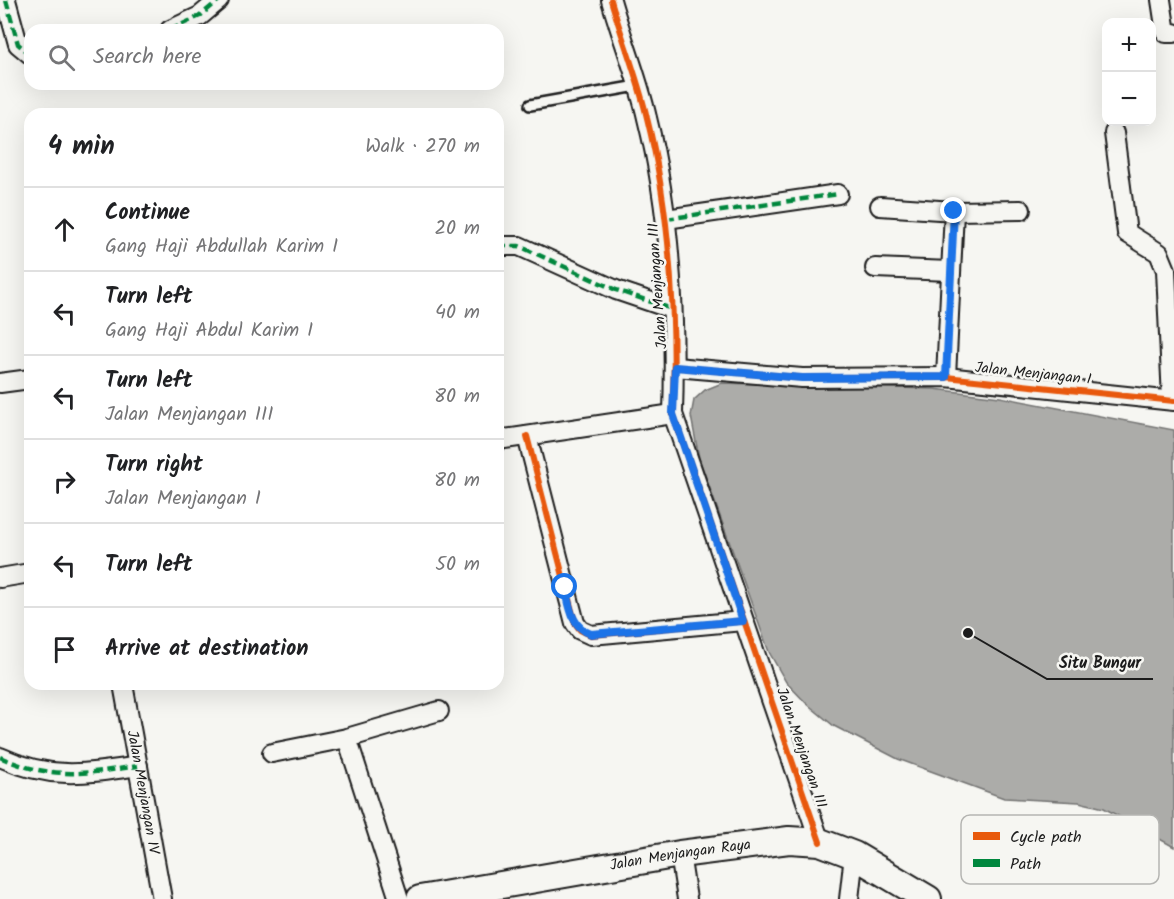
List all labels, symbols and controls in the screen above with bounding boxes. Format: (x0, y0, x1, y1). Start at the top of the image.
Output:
map controls (1102, 18, 1156, 126)
button: + (1102, 18, 1156, 72)
search box (24, 24, 504, 90)
text: Search here (93, 40, 201, 75)
icon: search (45, 41, 78, 74)
button: − (1102, 72, 1156, 126)
text: 4 min (48, 126, 115, 168)
text: Walk · 270 m (365, 131, 480, 163)
text: Continue (105, 196, 190, 231)
route end (940, 197, 966, 223)
icon: ahead (48, 213, 81, 246)
text: 20 m (434, 213, 480, 245)
street label: Jalan Menjangan III (642, 222, 674, 350)
text: Gang Haji Abdullah Karim I (105, 231, 338, 263)
text: Turn left (105, 280, 192, 315)
icon: left (48, 297, 81, 330)
text: 40 m (435, 297, 480, 329)
text: Gang Haji Abdul Karim I (105, 315, 313, 347)
street label: Jalan Menjangan I (974, 356, 1093, 392)
text: Turn left (105, 364, 192, 399)
icon: left (48, 381, 81, 414)
text: 80 m (434, 381, 480, 413)
text: Jalan Menjangan III (105, 399, 273, 431)
text: Turn right (105, 448, 203, 483)
icon: right (48, 465, 81, 498)
text: 80 m (434, 465, 480, 497)
text: Jalan Menjangan I (105, 483, 261, 515)
text: Turn left (105, 548, 192, 583)
icon: left (48, 549, 81, 582)
text: 50 m (435, 549, 480, 581)
route start (551, 573, 577, 599)
text: Arrive at destination (105, 632, 308, 667)
icon: arrive (48, 633, 81, 666)
callout: Situ Bungur (1047, 645, 1153, 679)
text: Situ Bungur (1059, 651, 1142, 676)
street label: Jalan Menjangan III (769, 684, 833, 812)
street label: Jalan Menjangan IV (120, 729, 166, 857)
legend (961, 815, 1159, 884)
text: Cycle path (1010, 825, 1082, 850)
street label: Jalan Menjangan Raya (608, 833, 752, 878)
text: Path (1010, 852, 1041, 877)

